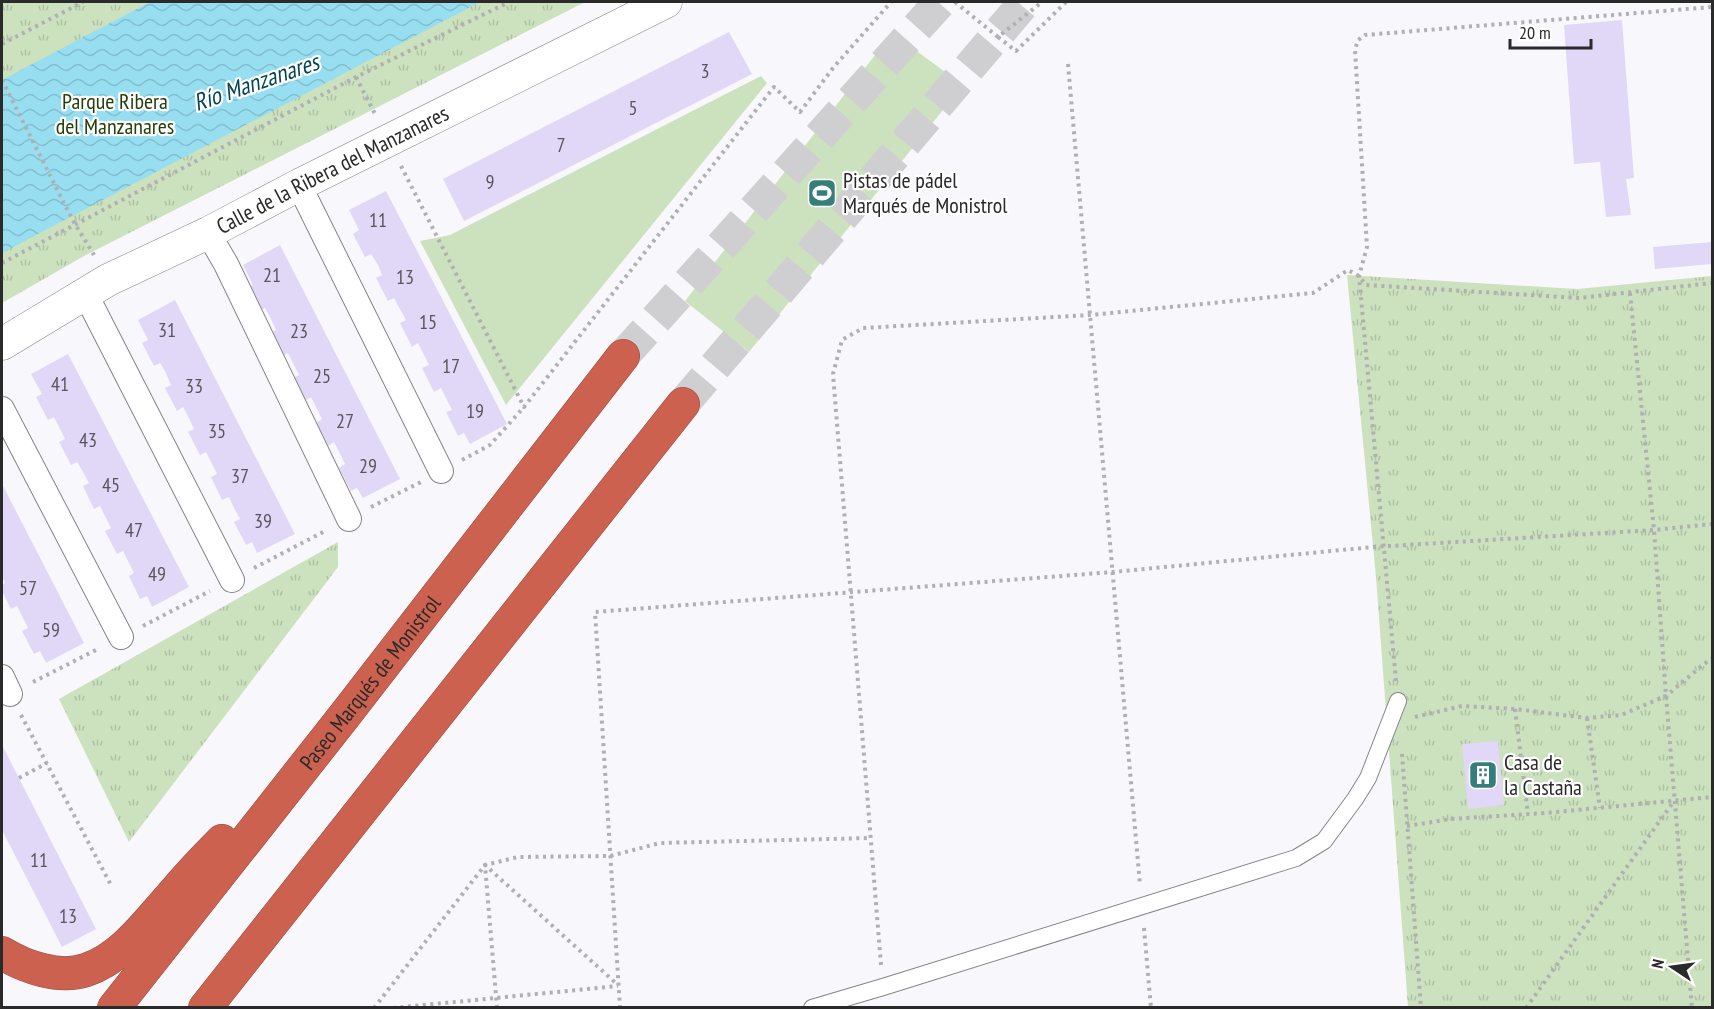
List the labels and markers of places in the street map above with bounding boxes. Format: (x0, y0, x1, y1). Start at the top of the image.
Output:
place label: Pistas de pádel Marqués de Monistrol (843, 166, 1008, 219)
sports icon: Pistas de pádel Marqués de Monistrol (806, 177, 838, 209)
place label: Casa de la Castaña (1504, 748, 1582, 801)
building icon: Casa de la Castaña (1467, 759, 1499, 791)

